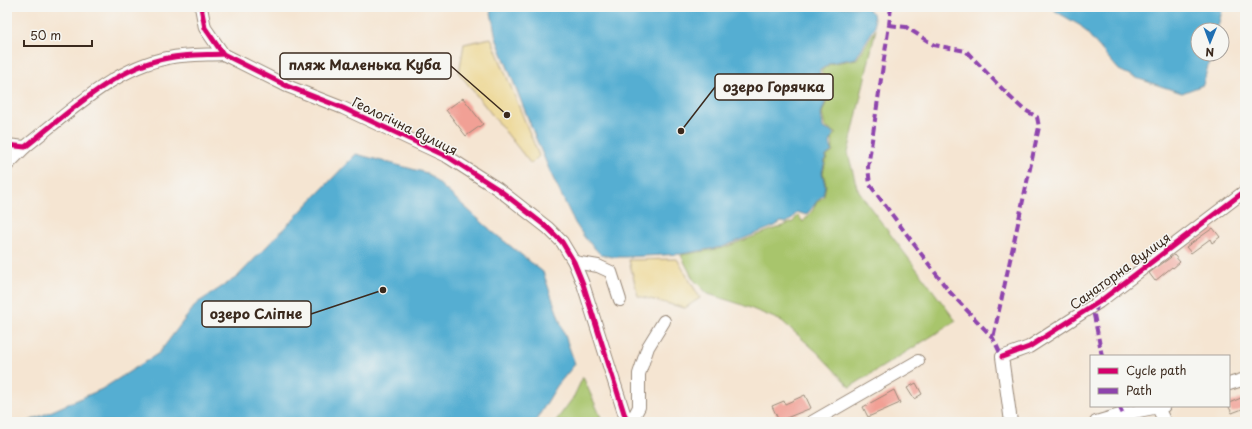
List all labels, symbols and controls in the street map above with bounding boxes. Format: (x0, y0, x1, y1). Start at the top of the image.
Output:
scale bar (24, 22, 92, 48)
north arrow (1190, 22, 1230, 62)
text: 50 m (30, 26, 61, 44)
text: N (1205, 44, 1214, 61)
callout: пляж Маленька Куба (280, 53, 451, 79)
text: пляж Маленька Куба (288, 54, 442, 75)
callout: озеро Горячка (715, 74, 833, 100)
text: озеро Горячка (723, 76, 825, 97)
street label: Геологічна вулиця (349, 92, 461, 159)
street label: Санаторна вулиця (1065, 228, 1174, 314)
callout: озеро Сліпне (202, 301, 311, 327)
text: озеро Сліпне (210, 303, 303, 324)
legend (1090, 355, 1230, 407)
text: Cycle path (1126, 361, 1187, 379)
text: Path (1126, 381, 1152, 399)

